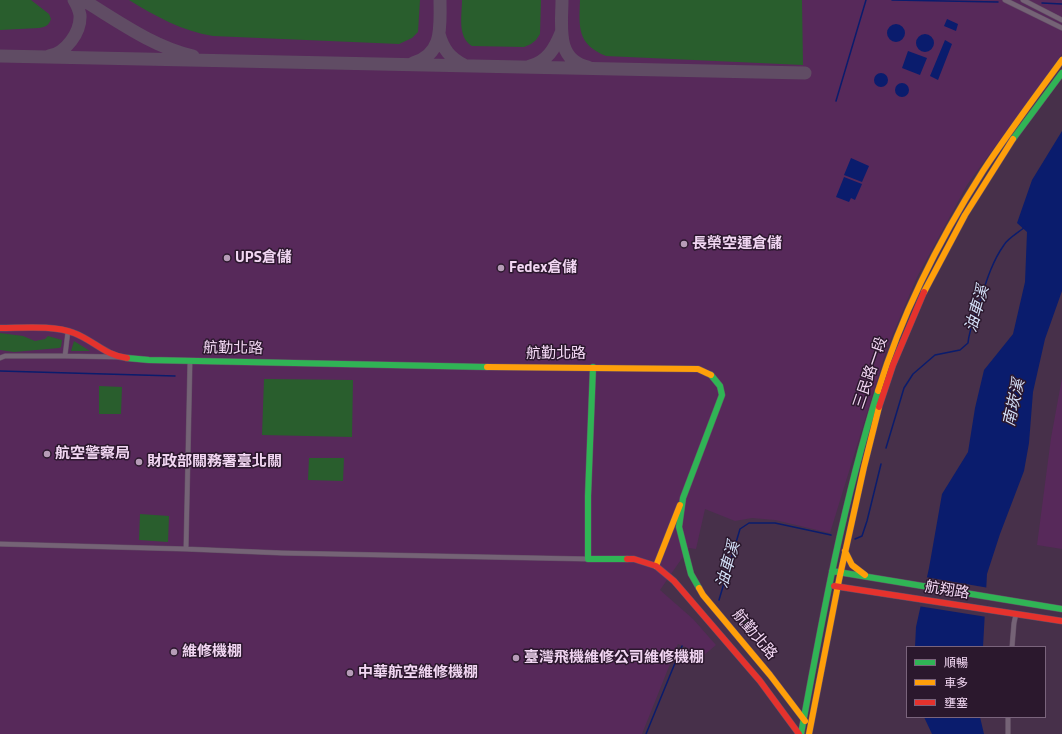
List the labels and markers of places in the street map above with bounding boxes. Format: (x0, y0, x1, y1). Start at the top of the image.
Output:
place label: 長榮空運倉儲 (692, 235, 782, 253)
marker: 長榮空運倉儲 (679, 239, 689, 249)
place label: UPS倉儲 (235, 249, 292, 267)
marker: UPS倉儲 (222, 253, 232, 263)
place label: Fedex倉儲 (509, 259, 577, 277)
marker: Fedex倉儲 (496, 263, 506, 273)
place label: 航空警察局 (55, 445, 130, 463)
marker: 航空警察局 (42, 449, 52, 459)
place label: 財政部關務署臺北關 (147, 453, 282, 471)
marker: 財政部關務署臺北關 (134, 457, 144, 467)
place label: 維修機棚 (182, 643, 242, 661)
marker: 維修機棚 (169, 647, 179, 657)
place label: 臺灣飛機維修公司維修機棚 (524, 649, 704, 667)
marker: 臺灣飛機維修公司維修機棚 (511, 653, 521, 663)
place label: 中華航空維修機棚 (358, 664, 478, 682)
marker: 中華航空維修機棚 (345, 668, 355, 678)

